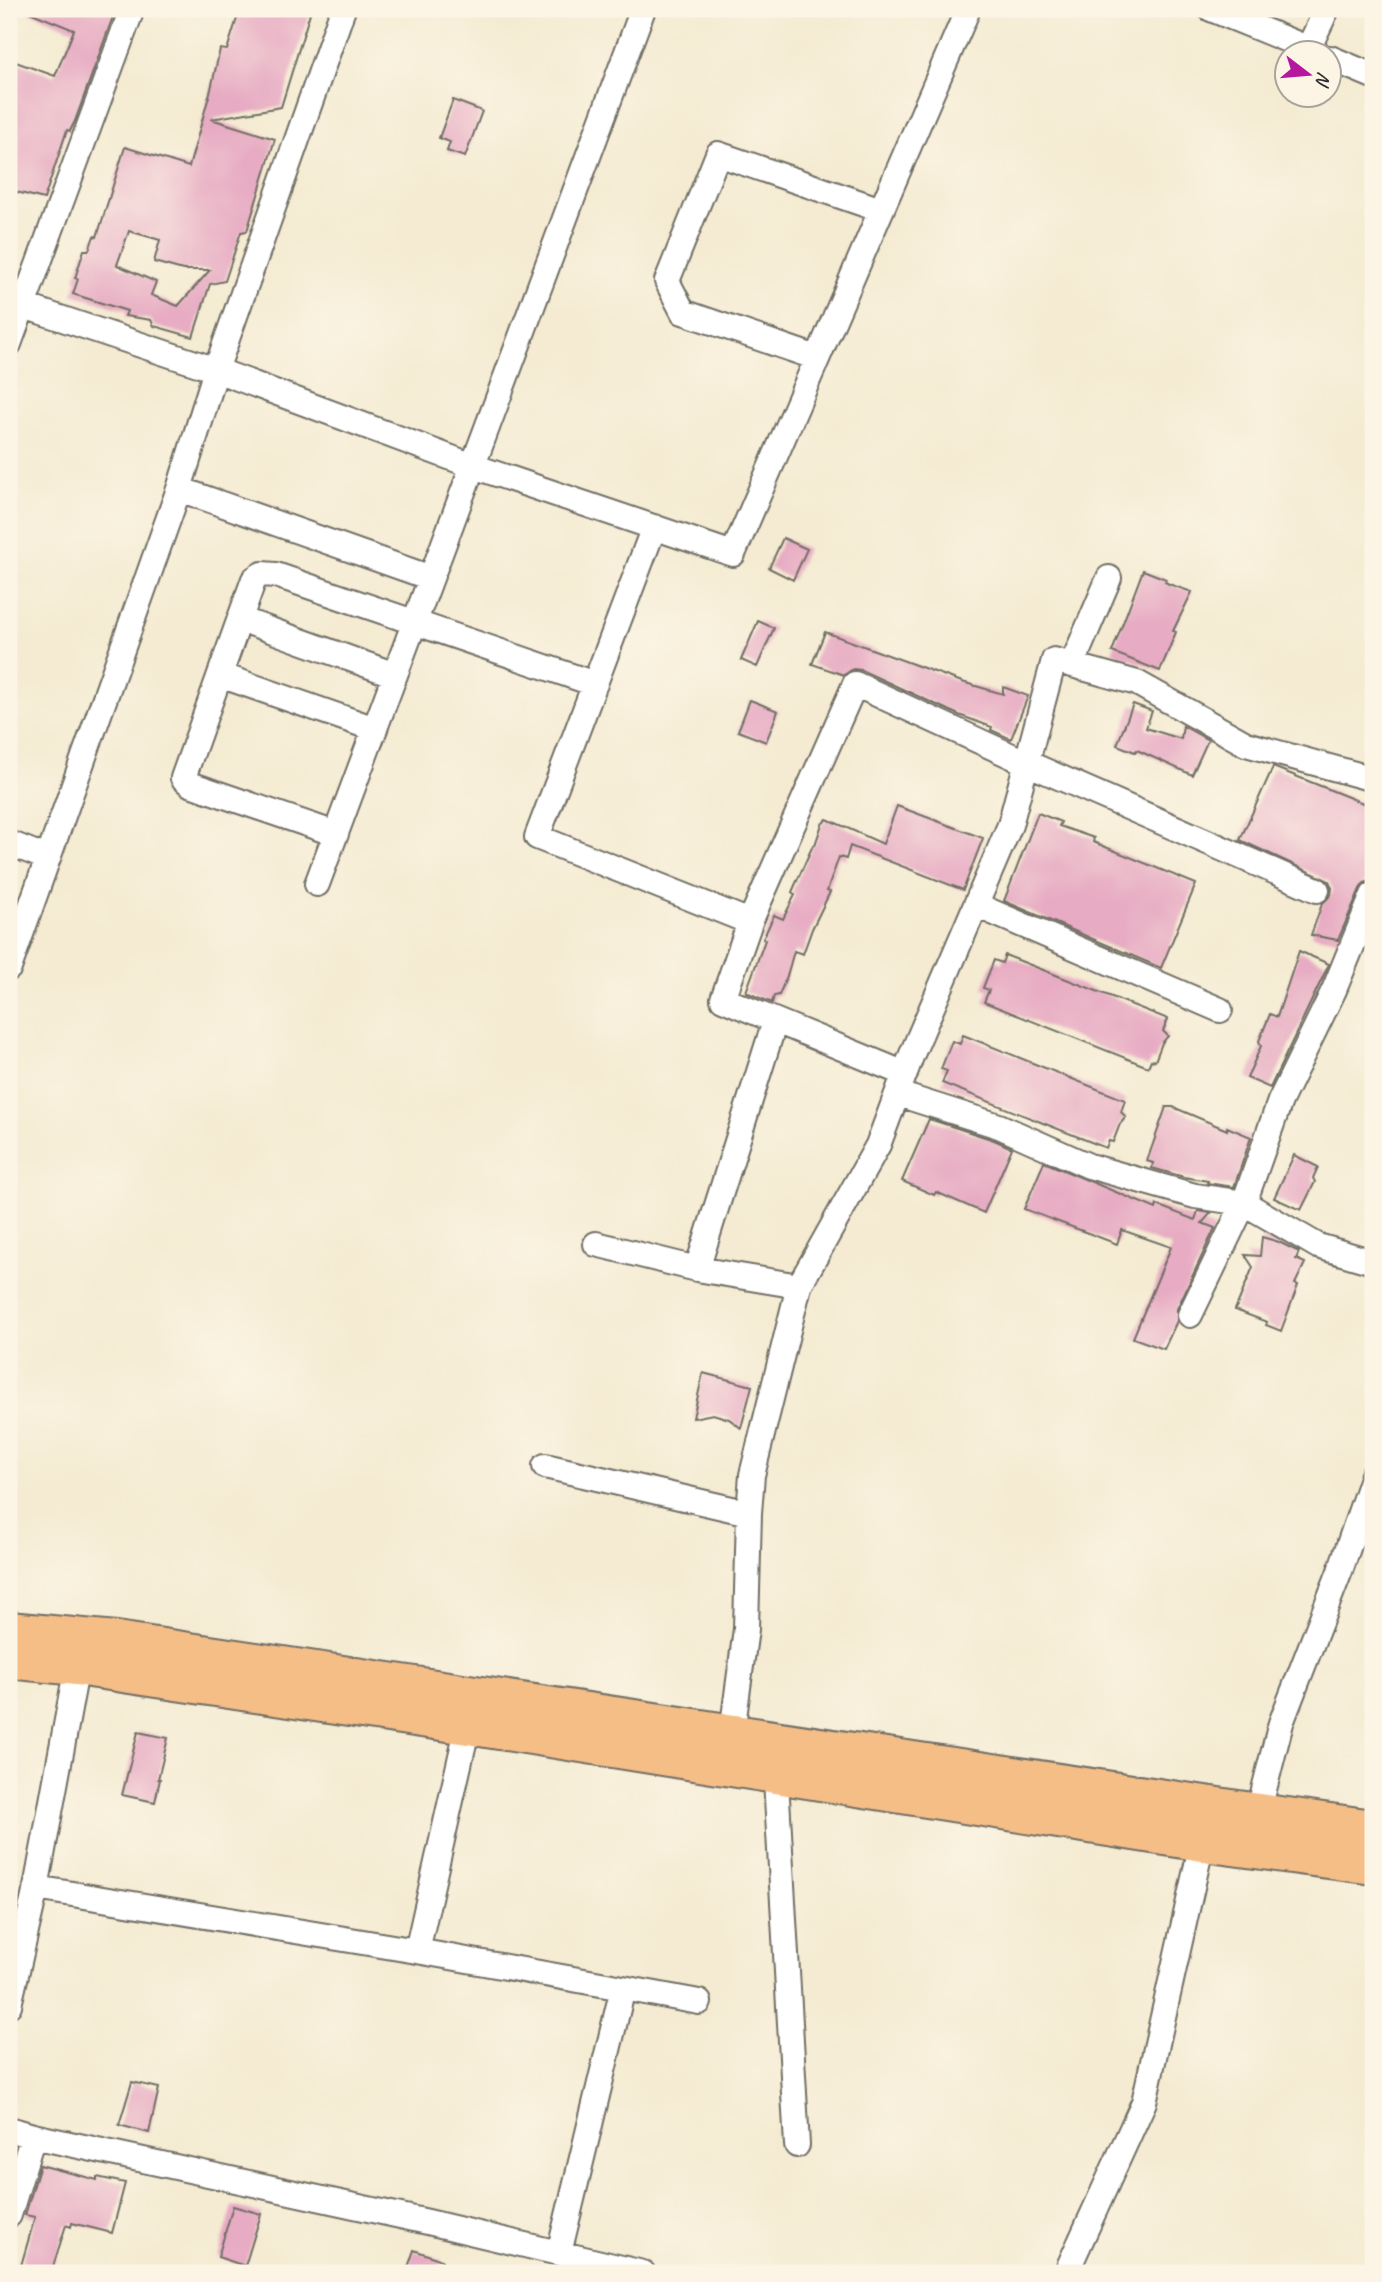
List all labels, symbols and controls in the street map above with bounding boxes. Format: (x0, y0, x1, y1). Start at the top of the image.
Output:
north arrow (1274, 38, 1344, 108)
text: N (1309, 69, 1337, 90)

